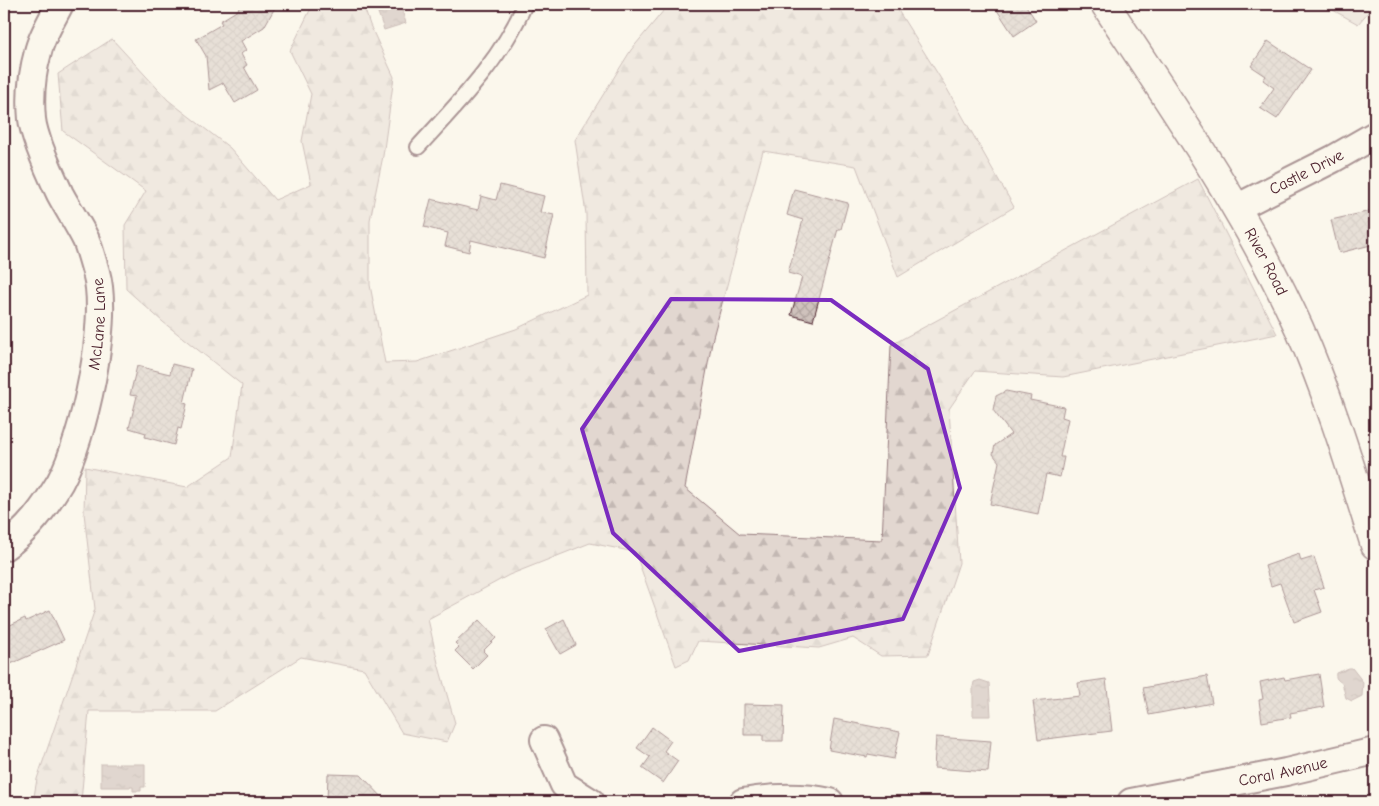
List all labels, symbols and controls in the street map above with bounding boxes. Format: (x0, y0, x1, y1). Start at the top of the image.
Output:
street label: Castle Drive (1266, 146, 1347, 199)
street label: River Road (1241, 225, 1291, 298)
street label: McLane Lane (85, 277, 109, 371)
street label: Coral Avenue (1237, 754, 1329, 790)

